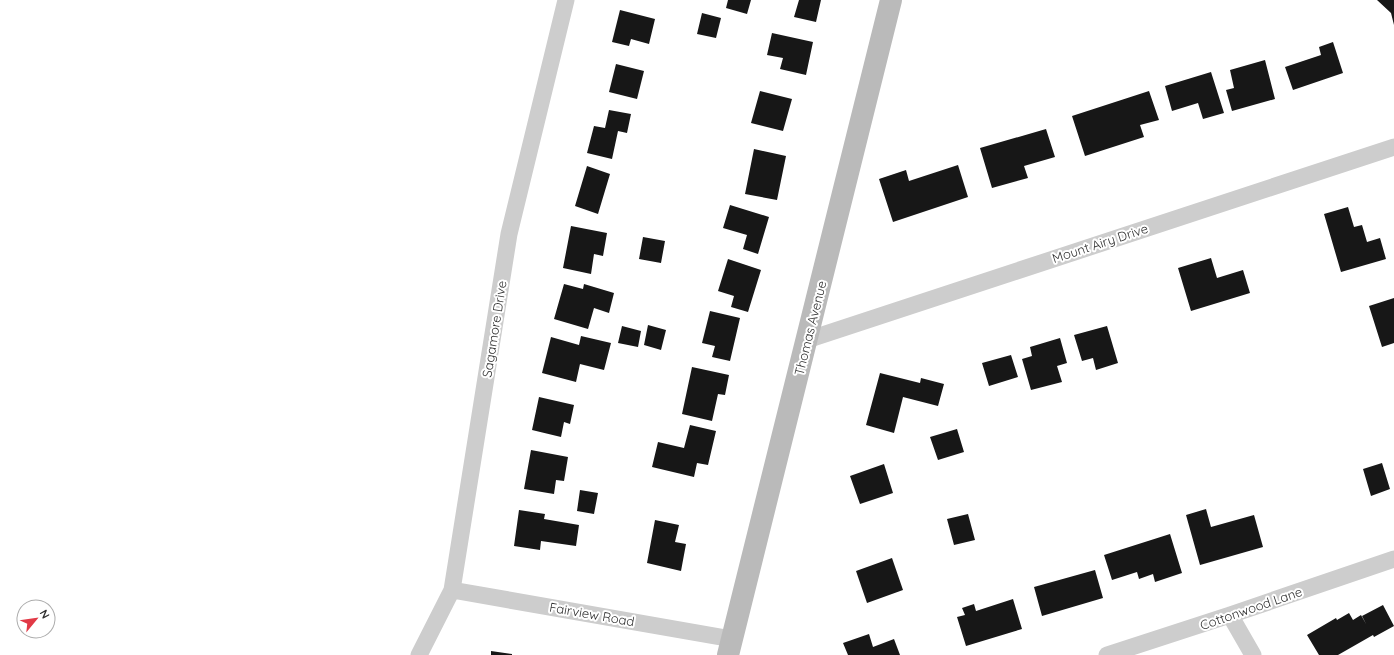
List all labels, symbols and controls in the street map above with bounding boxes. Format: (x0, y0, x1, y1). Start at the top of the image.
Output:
street label: Mount Airy Drive (1050, 220, 1150, 266)
street label: Sagamore Drive (478, 279, 510, 379)
street label: Thomas Avenue (791, 279, 829, 377)
street label: Cottonwood Lane (1198, 583, 1304, 633)
north arrow (16, 599, 56, 639)
street label: Fairview Road (548, 599, 636, 629)
text: N (37, 607, 53, 621)

